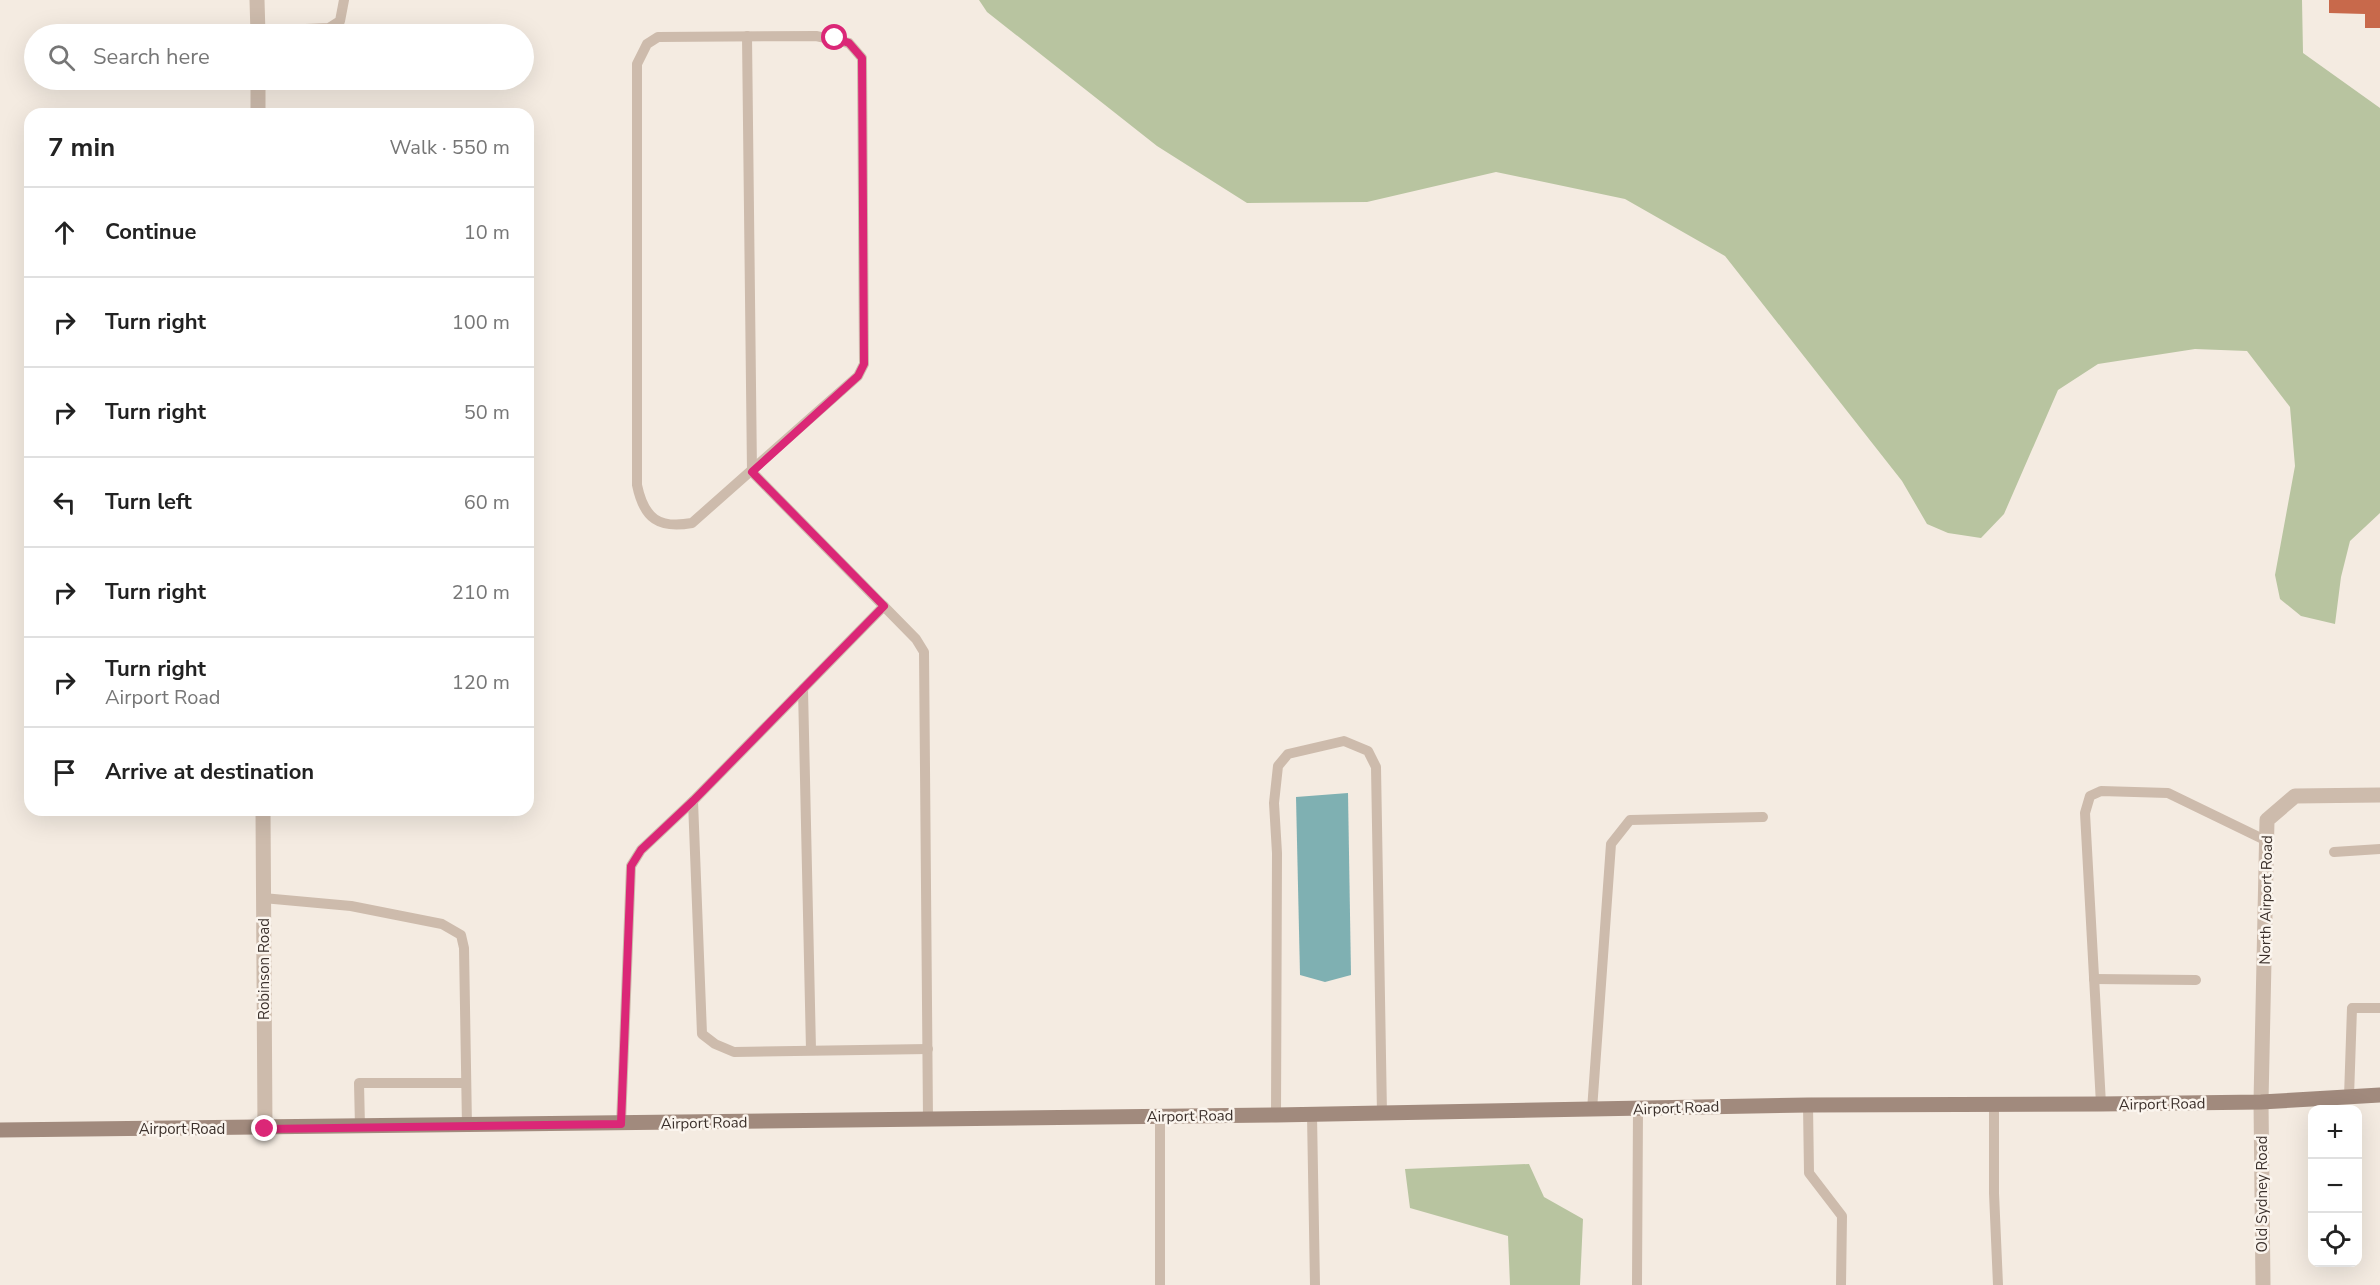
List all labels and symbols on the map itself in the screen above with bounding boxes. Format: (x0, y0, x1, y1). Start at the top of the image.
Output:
route start (821, 24, 847, 50)
street label: North Airport Road (2255, 835, 2277, 965)
street label: Robinson Road (254, 918, 274, 1020)
street label: Airport Road (2119, 1093, 2205, 1115)
street label: Airport Road (1632, 1096, 1720, 1120)
street label: Airport Road (1147, 1105, 1233, 1127)
street label: Airport Road (661, 1112, 747, 1134)
route end (251, 1115, 277, 1141)
street label: Airport Road (139, 1119, 225, 1139)
street label: Old Sydney Road (2252, 1136, 2272, 1252)

